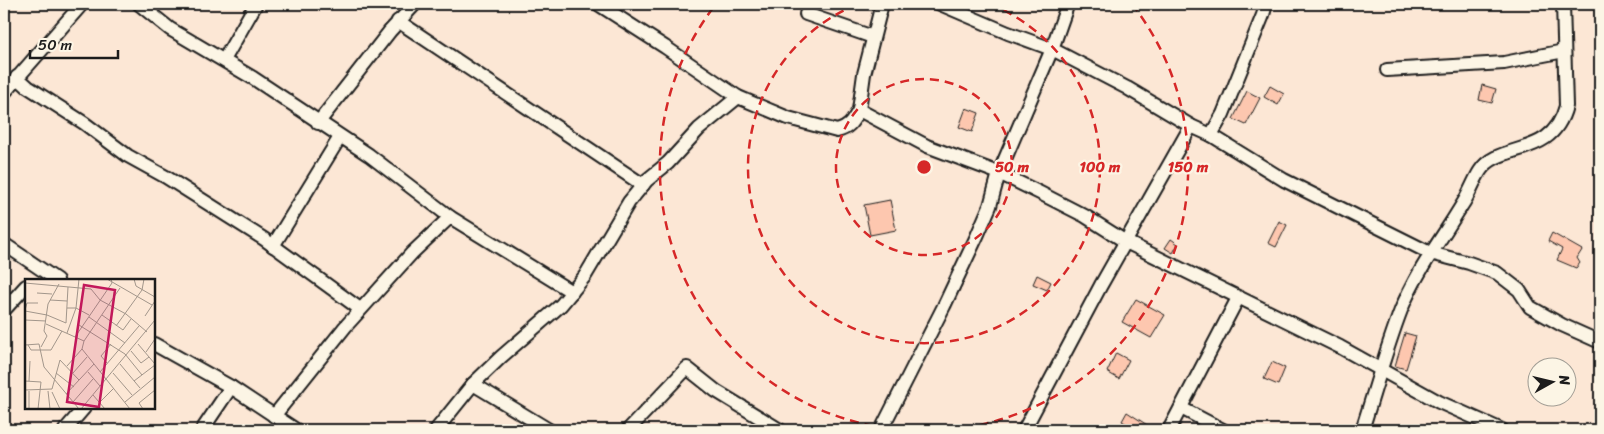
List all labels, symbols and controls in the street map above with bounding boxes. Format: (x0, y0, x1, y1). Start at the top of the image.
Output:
scale bar (30, 28, 118, 60)
text: 50 m (38, 32, 73, 58)
text: 50 m (995, 154, 1030, 180)
text: 100 m (1080, 154, 1121, 180)
text: 150 m (1168, 154, 1209, 180)
centre of rings (915, 158, 933, 176)
inset map (25, 279, 155, 409)
north arrow (1526, 356, 1576, 406)
text: N (1551, 373, 1577, 387)

